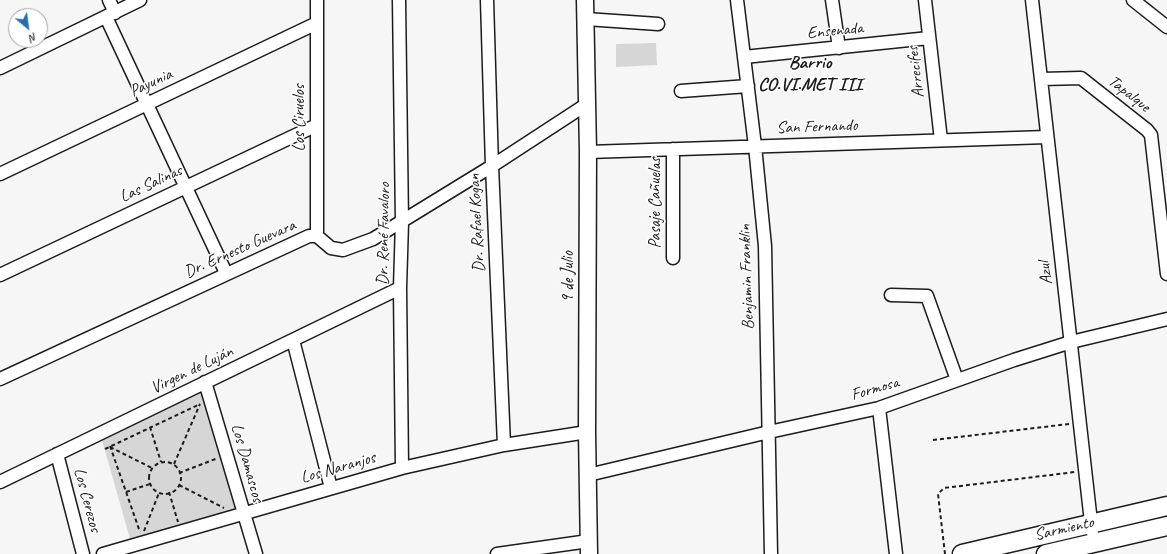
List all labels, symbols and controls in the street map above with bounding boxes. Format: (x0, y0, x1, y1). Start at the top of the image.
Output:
north arrow (8, 8, 48, 48)
street label: Ensenada (806, 18, 864, 44)
text: N (27, 30, 40, 45)
street label: Arrecifes (903, 45, 929, 99)
district label: Barrio CO.VI.MET III (758, 52, 862, 96)
street label: Payunia (126, 64, 176, 102)
street label: Tapalque (1104, 71, 1154, 117)
street label: Los Ciruelos (290, 85, 310, 151)
street label: San Fernando (776, 115, 858, 139)
street label: Pasaje Cañuelas (646, 158, 666, 248)
street label: Las Salinas (117, 161, 185, 207)
street label: Dr. Rafael Kogan (464, 173, 490, 273)
street label: Dr. René Favaloro (373, 182, 395, 286)
street label: Dr. Ernesto Guevara (181, 215, 299, 283)
street label: Benjamin Franklin (735, 224, 759, 330)
street label: 9 de Julio (559, 251, 579, 303)
street label: Azul (1034, 260, 1058, 286)
street label: Virgen de Luján (148, 341, 236, 399)
street label: Formosa (849, 372, 901, 406)
street label: Los Damascos (226, 421, 268, 505)
street label: Los Naranjos (298, 448, 378, 488)
street label: Los Cerezos (69, 466, 105, 534)
street label: Sarmiento (1032, 512, 1096, 546)

